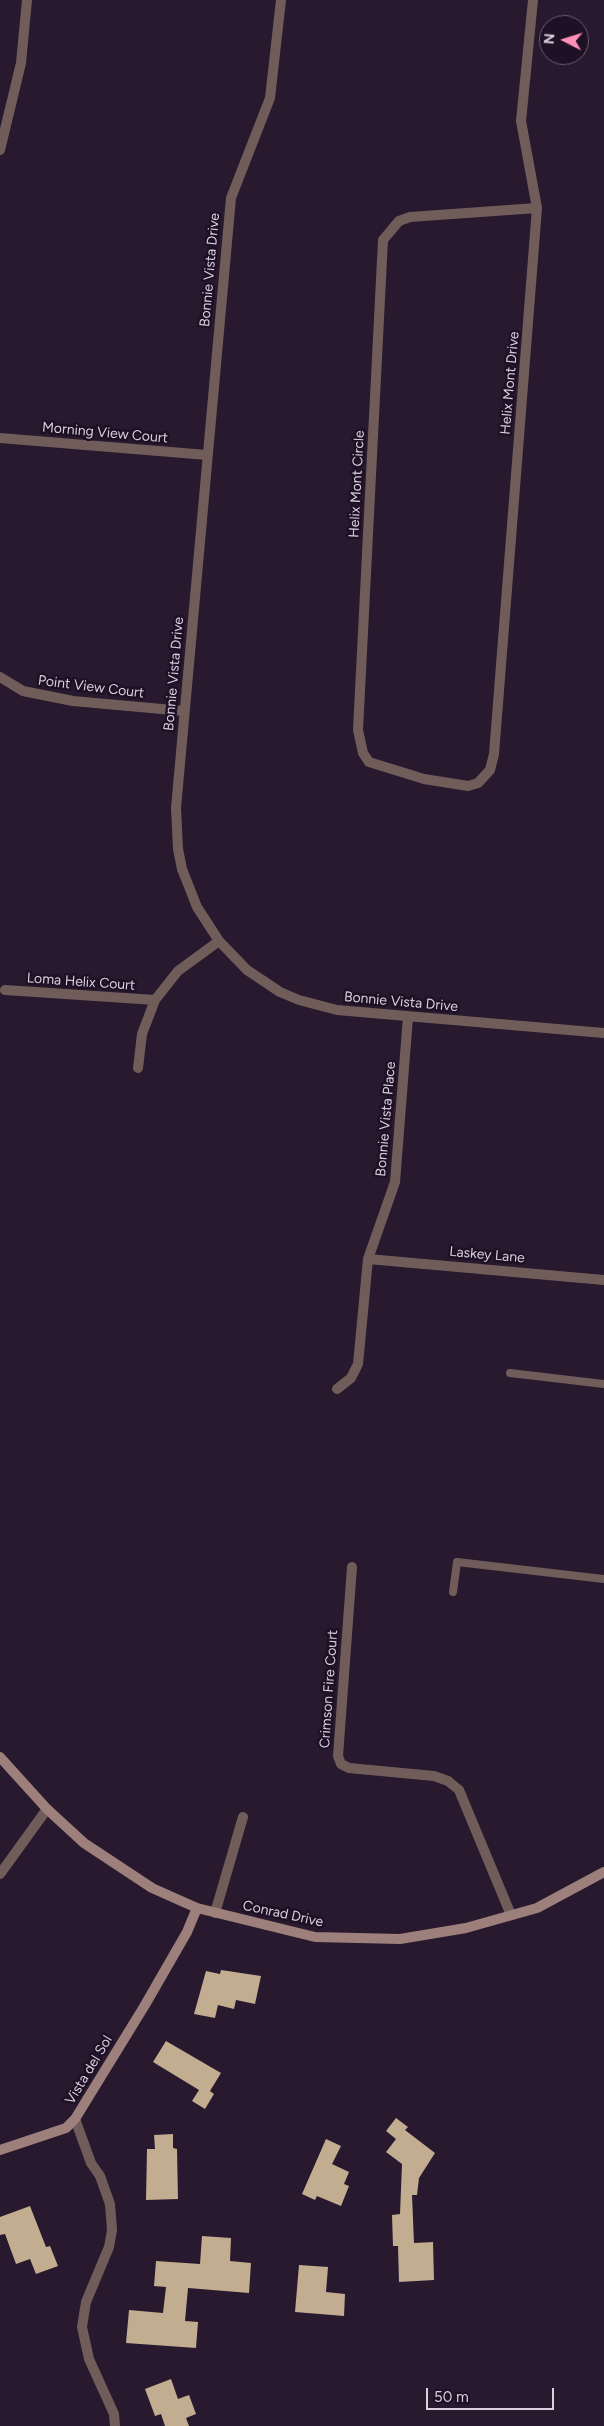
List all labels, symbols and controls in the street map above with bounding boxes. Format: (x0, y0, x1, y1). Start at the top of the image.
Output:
north arrow (539, 15, 589, 65)
text: N (541, 33, 558, 45)
street label: Bonnie Vista Drive (197, 212, 223, 328)
street label: Helix Mont Drive (497, 331, 523, 435)
street label: Morning View Court (41, 419, 169, 447)
street label: Helix Mont Circle (346, 430, 368, 538)
street label: Bonnie Vista Drive (161, 616, 187, 732)
street label: Point View Court (37, 672, 145, 702)
street label: Loma Helix Court (26, 970, 136, 994)
street label: Bonnie Vista Drive (343, 989, 459, 1015)
street label: Bonnie Vista Place (373, 1061, 399, 1177)
street label: Laskey Lane (449, 1243, 525, 1267)
street label: Crimson Fire Court (316, 1629, 342, 1749)
street label: Conrad Drive (241, 1897, 325, 1931)
street label: Vista del Sol (62, 2032, 116, 2108)
scale bar (429, 2378, 556, 2410)
text: 50 m (434, 2388, 469, 2406)

